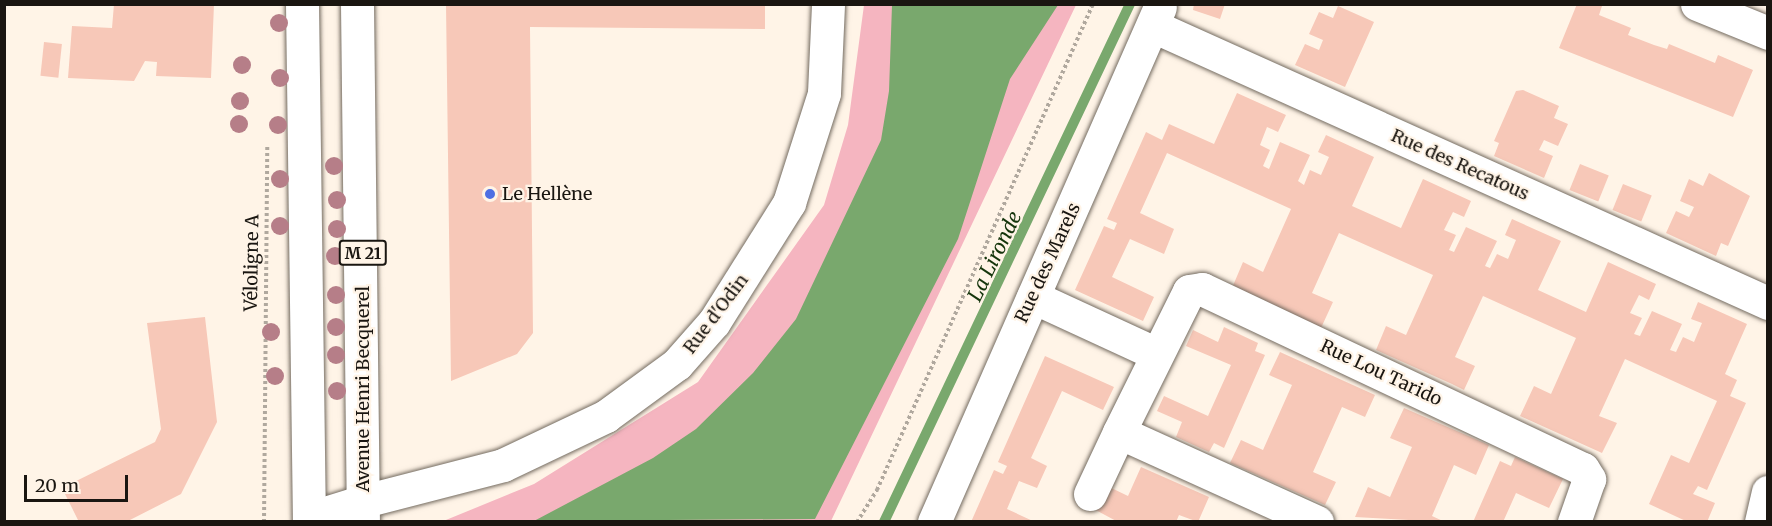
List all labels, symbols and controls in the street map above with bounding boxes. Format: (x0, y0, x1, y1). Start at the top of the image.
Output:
street label: Rue des Recatous (1388, 125, 1532, 205)
place label: Le Hellène (502, 183, 592, 205)
marker: Le Hellène (483, 187, 497, 201)
street label: Rue des Marels (1011, 200, 1085, 326)
water label: La Lironde (962, 207, 1026, 305)
street label: Véloligne A (240, 214, 264, 312)
road number: M 21 (338, 240, 388, 266)
street label: Rue d'Odin (679, 270, 753, 358)
street label: Avenue Henri Becquerel (352, 286, 374, 492)
street label: Rue Lou Tarido (1317, 335, 1445, 411)
scale bar (27, 463, 130, 501)
text: 20 m (35, 474, 79, 497)

